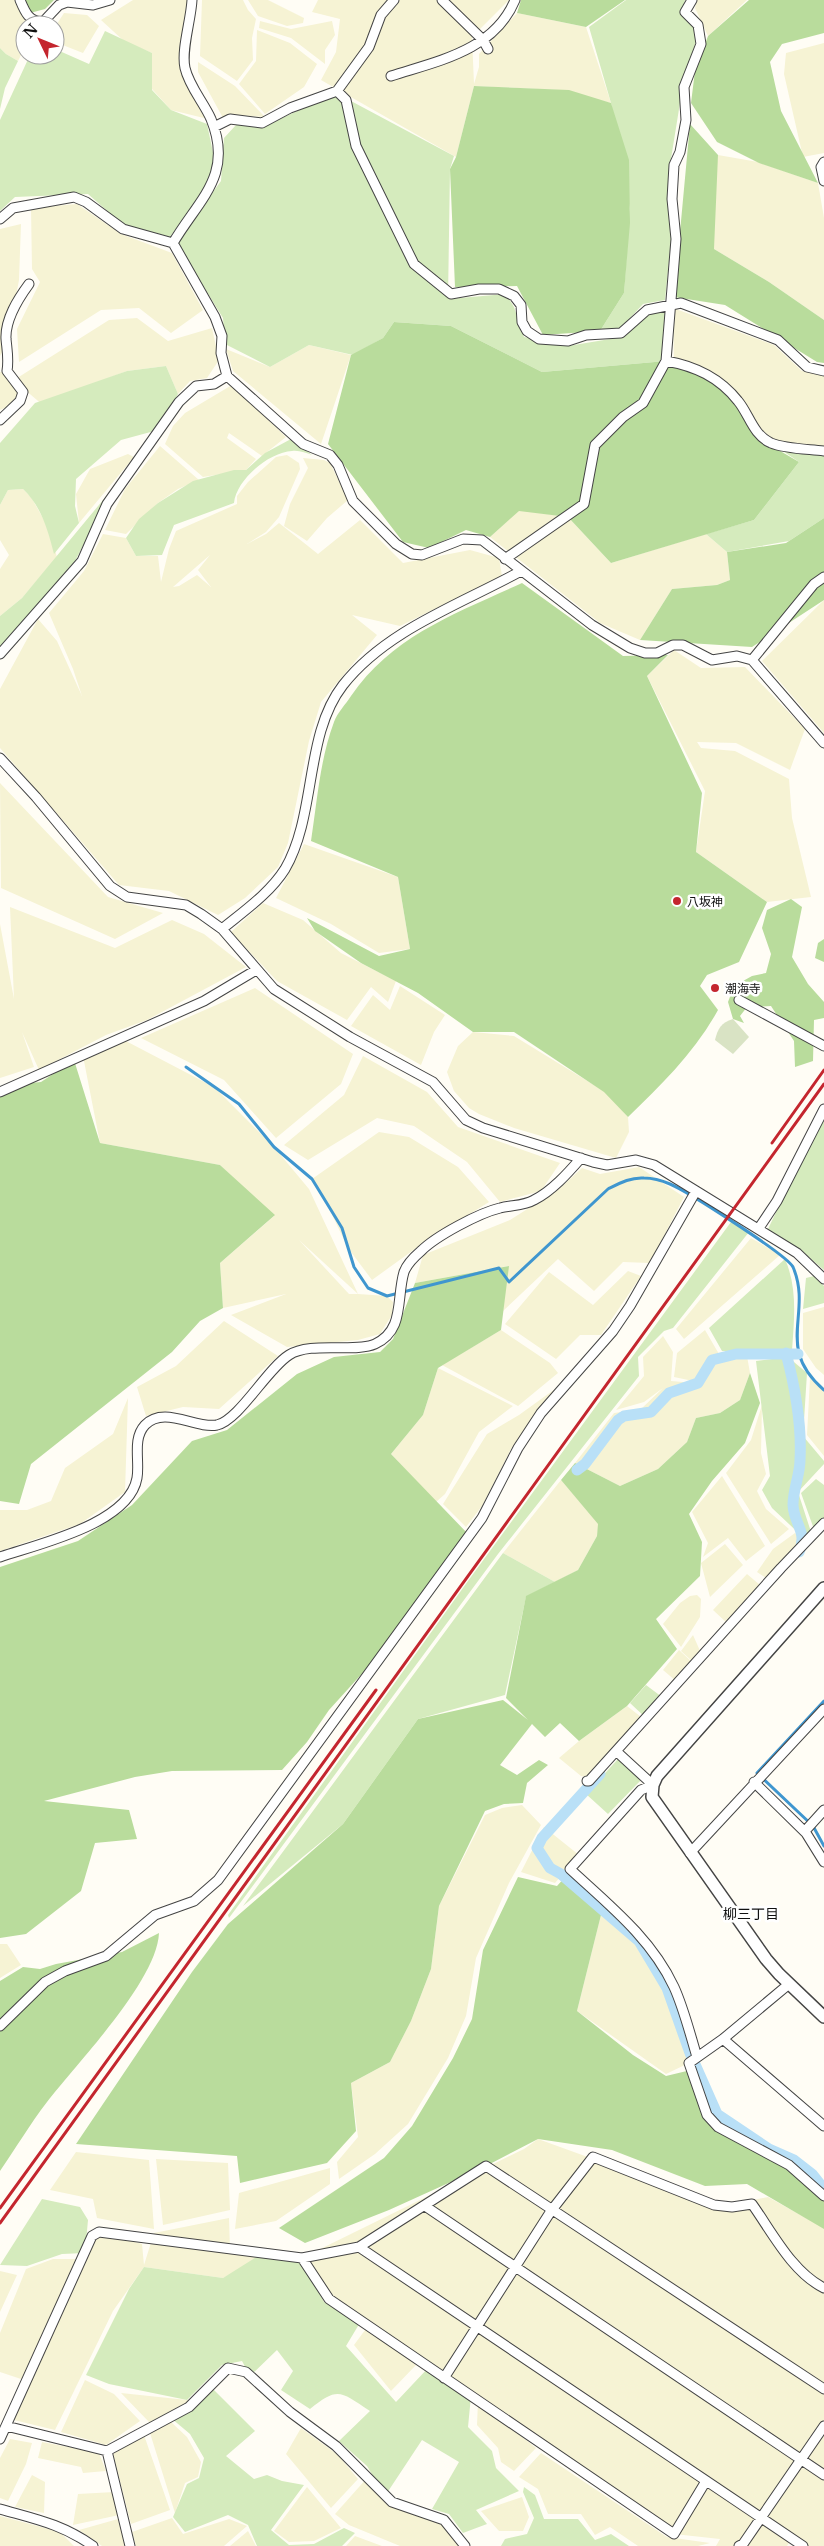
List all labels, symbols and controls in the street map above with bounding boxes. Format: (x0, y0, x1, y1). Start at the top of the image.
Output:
north arrow (15, 15, 65, 65)
text: N (19, 20, 42, 42)
place label: 八坂神 (687, 894, 723, 909)
marker: 八坂神 (671, 895, 683, 907)
place label: 潮海寺 (725, 981, 761, 996)
marker: 潮海寺 (709, 982, 721, 994)
district label: 柳三丁目 (723, 1905, 779, 1923)

